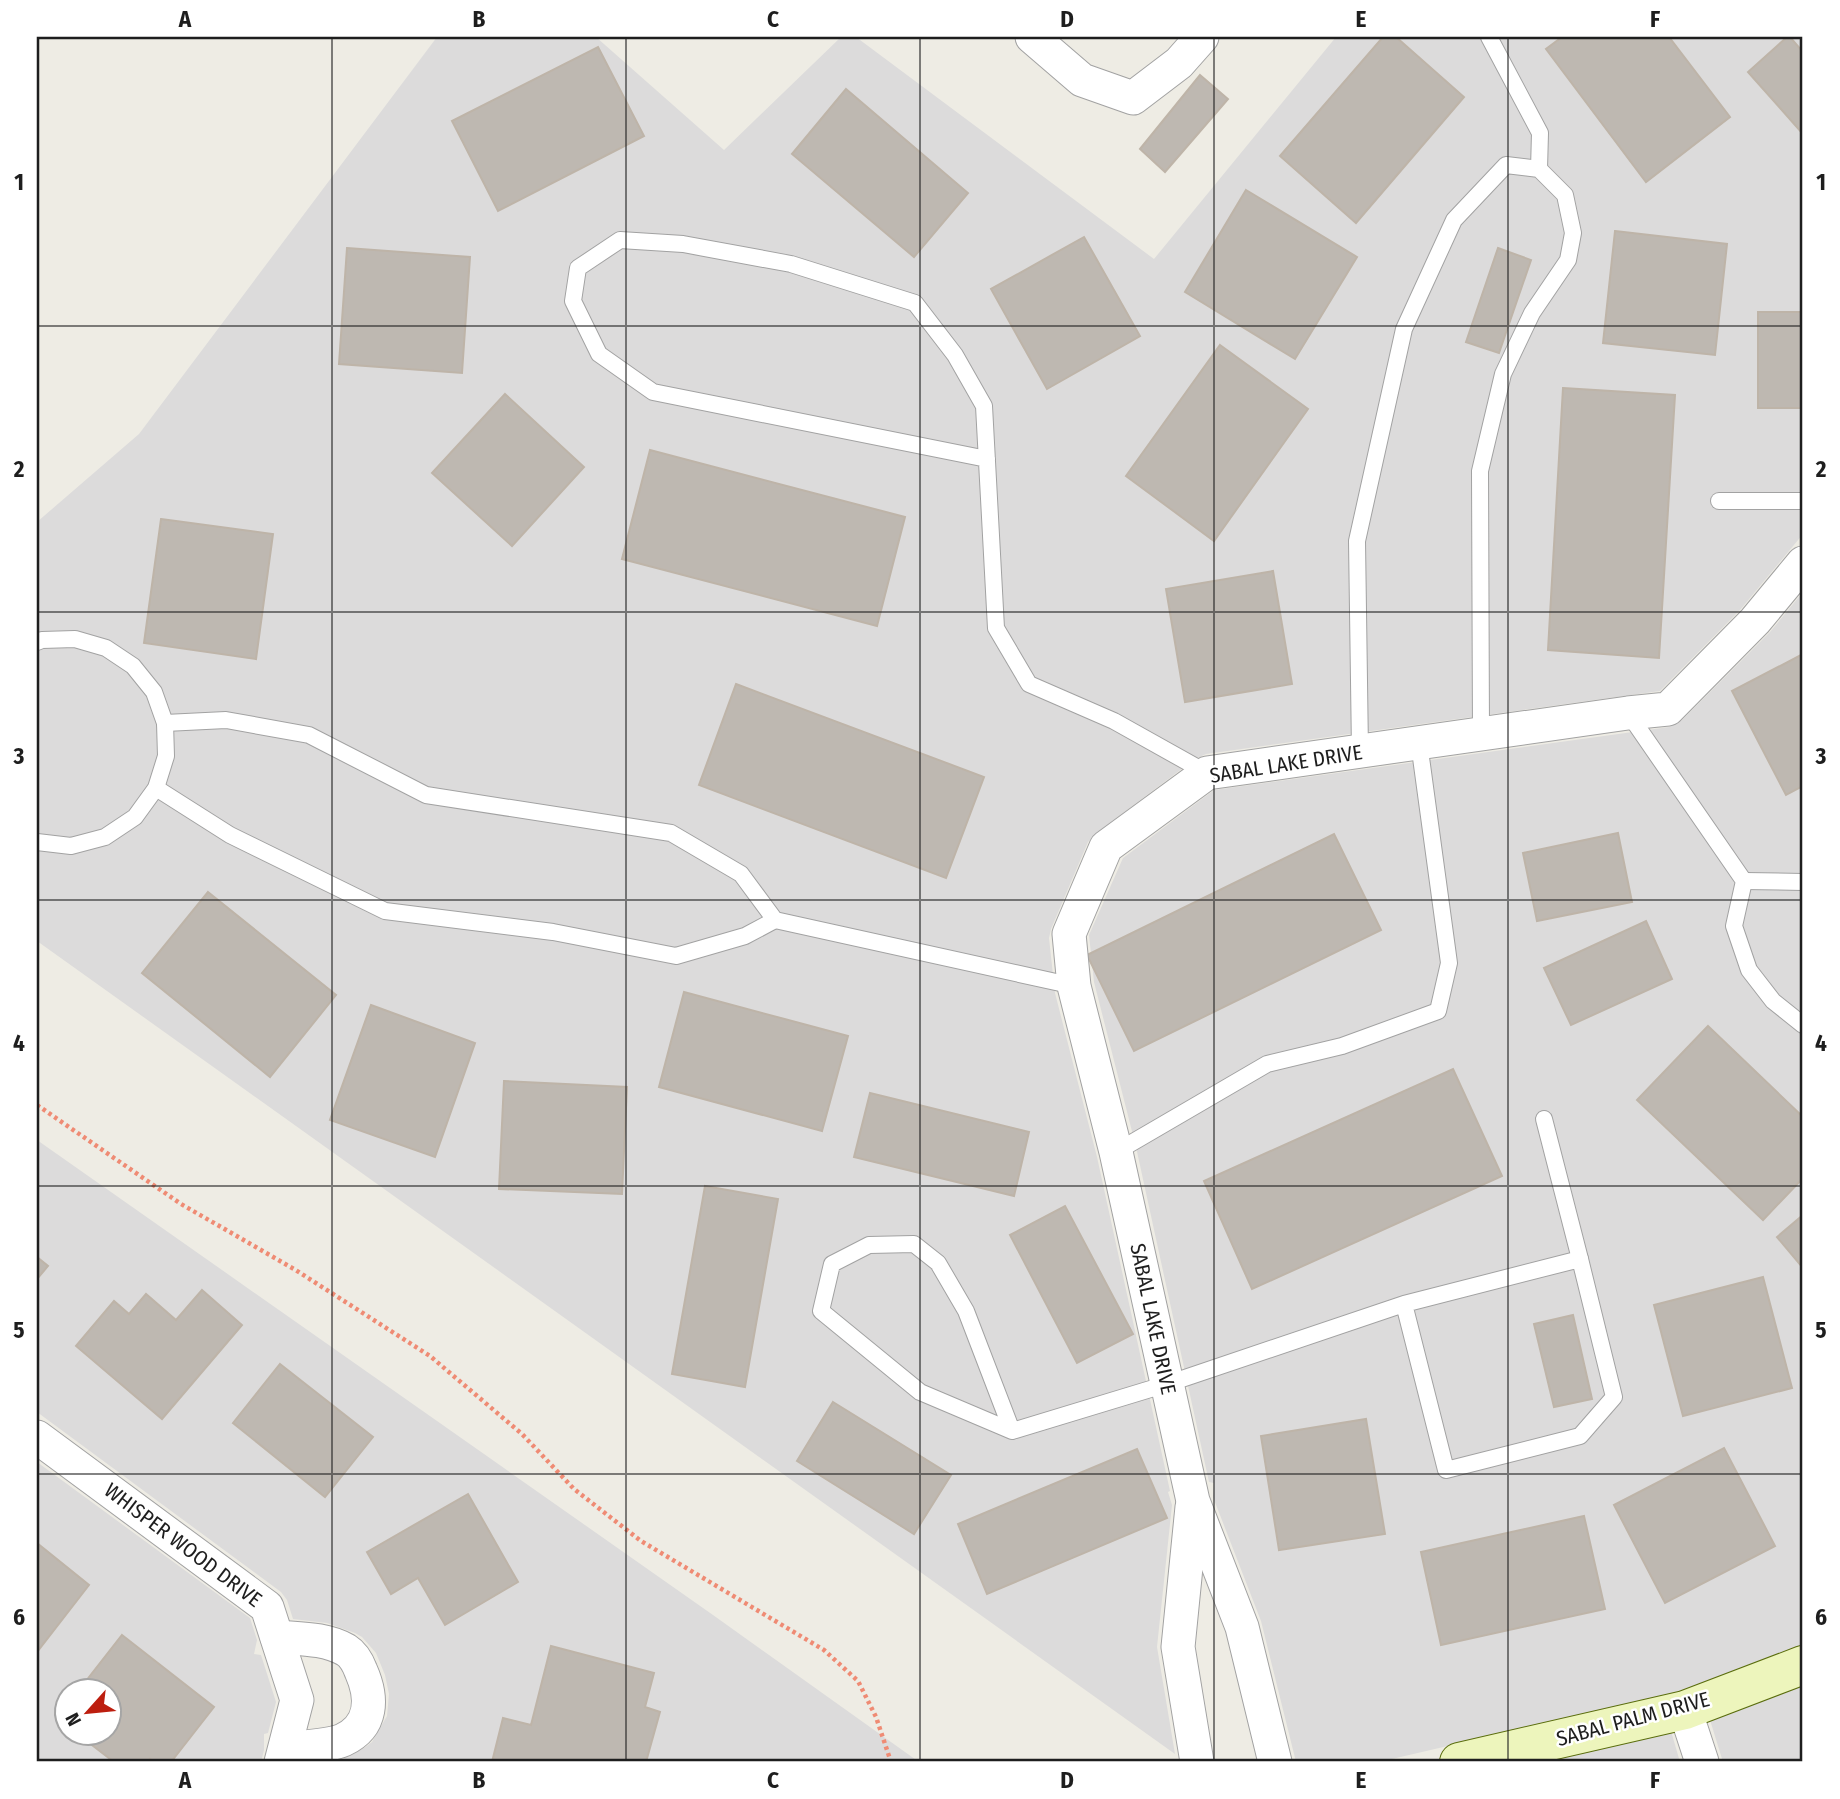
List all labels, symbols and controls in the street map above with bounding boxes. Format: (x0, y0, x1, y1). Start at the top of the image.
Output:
text: A (178, 5, 192, 33)
text: B (473, 5, 486, 33)
text: C (767, 5, 779, 33)
text: D (1060, 5, 1074, 33)
text: E (1356, 5, 1367, 33)
text: F (1650, 5, 1660, 33)
text: 1 (14, 168, 24, 196)
text: 1 (1816, 168, 1826, 196)
text: 2 (13, 455, 25, 483)
text: 2 (1815, 455, 1827, 483)
street label: SABAL LAKE DRIVE (1208, 739, 1364, 789)
text: 3 (13, 742, 25, 770)
text: 3 (1815, 742, 1827, 770)
text: 4 (13, 1029, 25, 1057)
text: 4 (1815, 1029, 1827, 1057)
street label: SABAL LAKE DRIVE (1124, 1241, 1182, 1397)
text: 5 (13, 1316, 25, 1344)
text: 5 (1815, 1316, 1827, 1344)
street label: WHISPER WOOD DRIVE (99, 1477, 267, 1613)
text: 6 (13, 1603, 25, 1631)
text: 6 (1815, 1603, 1827, 1631)
north arrow (52, 1676, 122, 1746)
street label: SABAL PALM DRIVE (1554, 1686, 1713, 1752)
text: N (60, 1709, 86, 1730)
text: A (178, 1766, 192, 1794)
text: B (473, 1766, 486, 1794)
text: C (767, 1766, 779, 1794)
text: D (1060, 1766, 1074, 1794)
text: E (1356, 1766, 1367, 1794)
text: F (1650, 1766, 1660, 1794)

